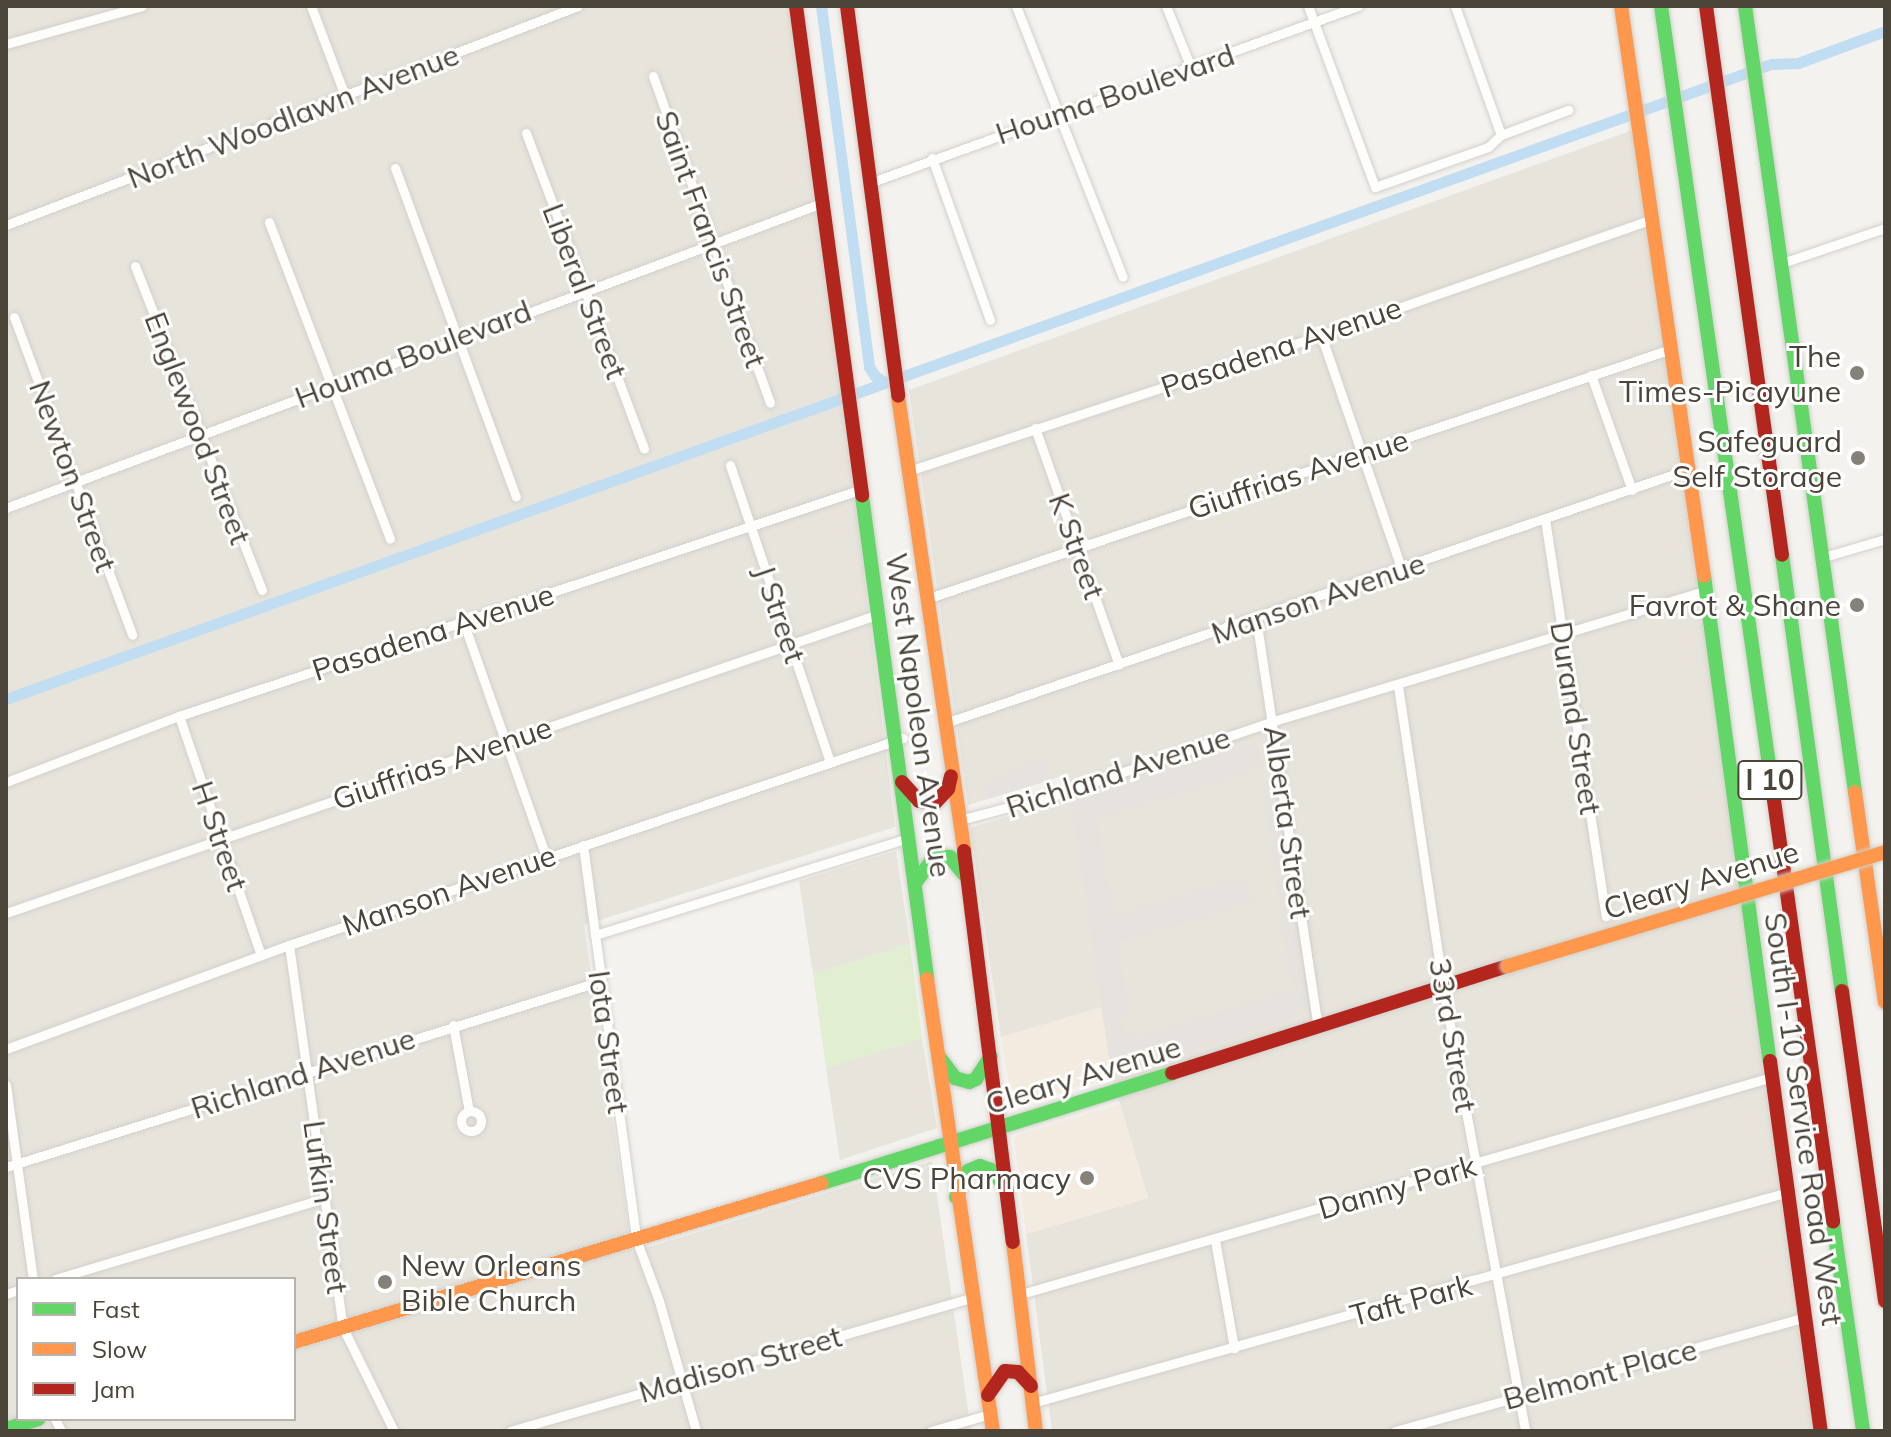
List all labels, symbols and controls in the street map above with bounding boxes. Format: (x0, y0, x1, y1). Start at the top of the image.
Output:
street label: North Woodlawn Avenue (122, 36, 464, 196)
street label: Houma Boulevard (991, 36, 1239, 152)
street label: Saint Francis Street (648, 106, 774, 372)
street label: Liberal Street (535, 198, 635, 384)
street label: Pasadena Avenue (1156, 289, 1406, 405)
street label: Houma Boulevard (290, 292, 536, 416)
street label: Englewood Street (137, 307, 259, 549)
place label: The Times-Picayune (1619, 338, 1841, 408)
marker: The Times-Picayune (1848, 364, 1866, 382)
street label: Newton Street (22, 376, 124, 576)
street label: Giuffrias Avenue (1183, 421, 1413, 527)
place label: Safeguard Self Storage (1673, 423, 1842, 494)
marker: Safeguard Self Storage (1849, 449, 1867, 467)
street label: K Street (1041, 488, 1113, 604)
street label: Manson Avenue (1207, 545, 1429, 651)
street label: West Napoleon Avenue (878, 551, 960, 879)
street label: J Street (747, 561, 813, 667)
street label: Pasadena Avenue (308, 576, 558, 688)
place label: Favrot & Shane (1629, 587, 1841, 623)
marker: Favrot & Shane (1848, 596, 1866, 614)
street label: Durand Street (1543, 619, 1609, 817)
street label: Giuffrias Avenue (328, 709, 556, 817)
street label: Richland Avenue (1001, 719, 1235, 825)
street label: Alberta Street (1257, 723, 1319, 921)
road number: I 10 (1736, 756, 1804, 804)
street label: H Street (184, 776, 256, 896)
street label: Cleary Avenue (1599, 833, 1803, 927)
street label: Manson Avenue (338, 837, 560, 943)
street label: South I-10 Service Road West (1757, 910, 1851, 1328)
street label: 33rd Street (1422, 955, 1484, 1115)
street label: Iota Street (581, 968, 637, 1116)
street label: Richland Avenue (186, 1020, 420, 1126)
street label: Cleary Avenue (981, 1028, 1185, 1122)
street label: Lufkin Street (296, 1118, 356, 1296)
street label: Danny Park (1314, 1147, 1480, 1227)
place label: CVS Pharmacy (863, 1160, 1071, 1196)
marker: CVS Pharmacy (1078, 1169, 1096, 1187)
place label: New Orleans Bible Church (401, 1247, 581, 1318)
street label: Taft Park (1346, 1266, 1476, 1334)
marker: New Orleans Bible Church (376, 1273, 394, 1291)
legend (16, 1277, 296, 1421)
text: Fast (92, 1294, 140, 1324)
street label: Madison Street (634, 1318, 846, 1410)
street label: Belmont Place (1499, 1331, 1701, 1417)
text: Slow (92, 1334, 147, 1364)
text: Jam (92, 1374, 135, 1404)

